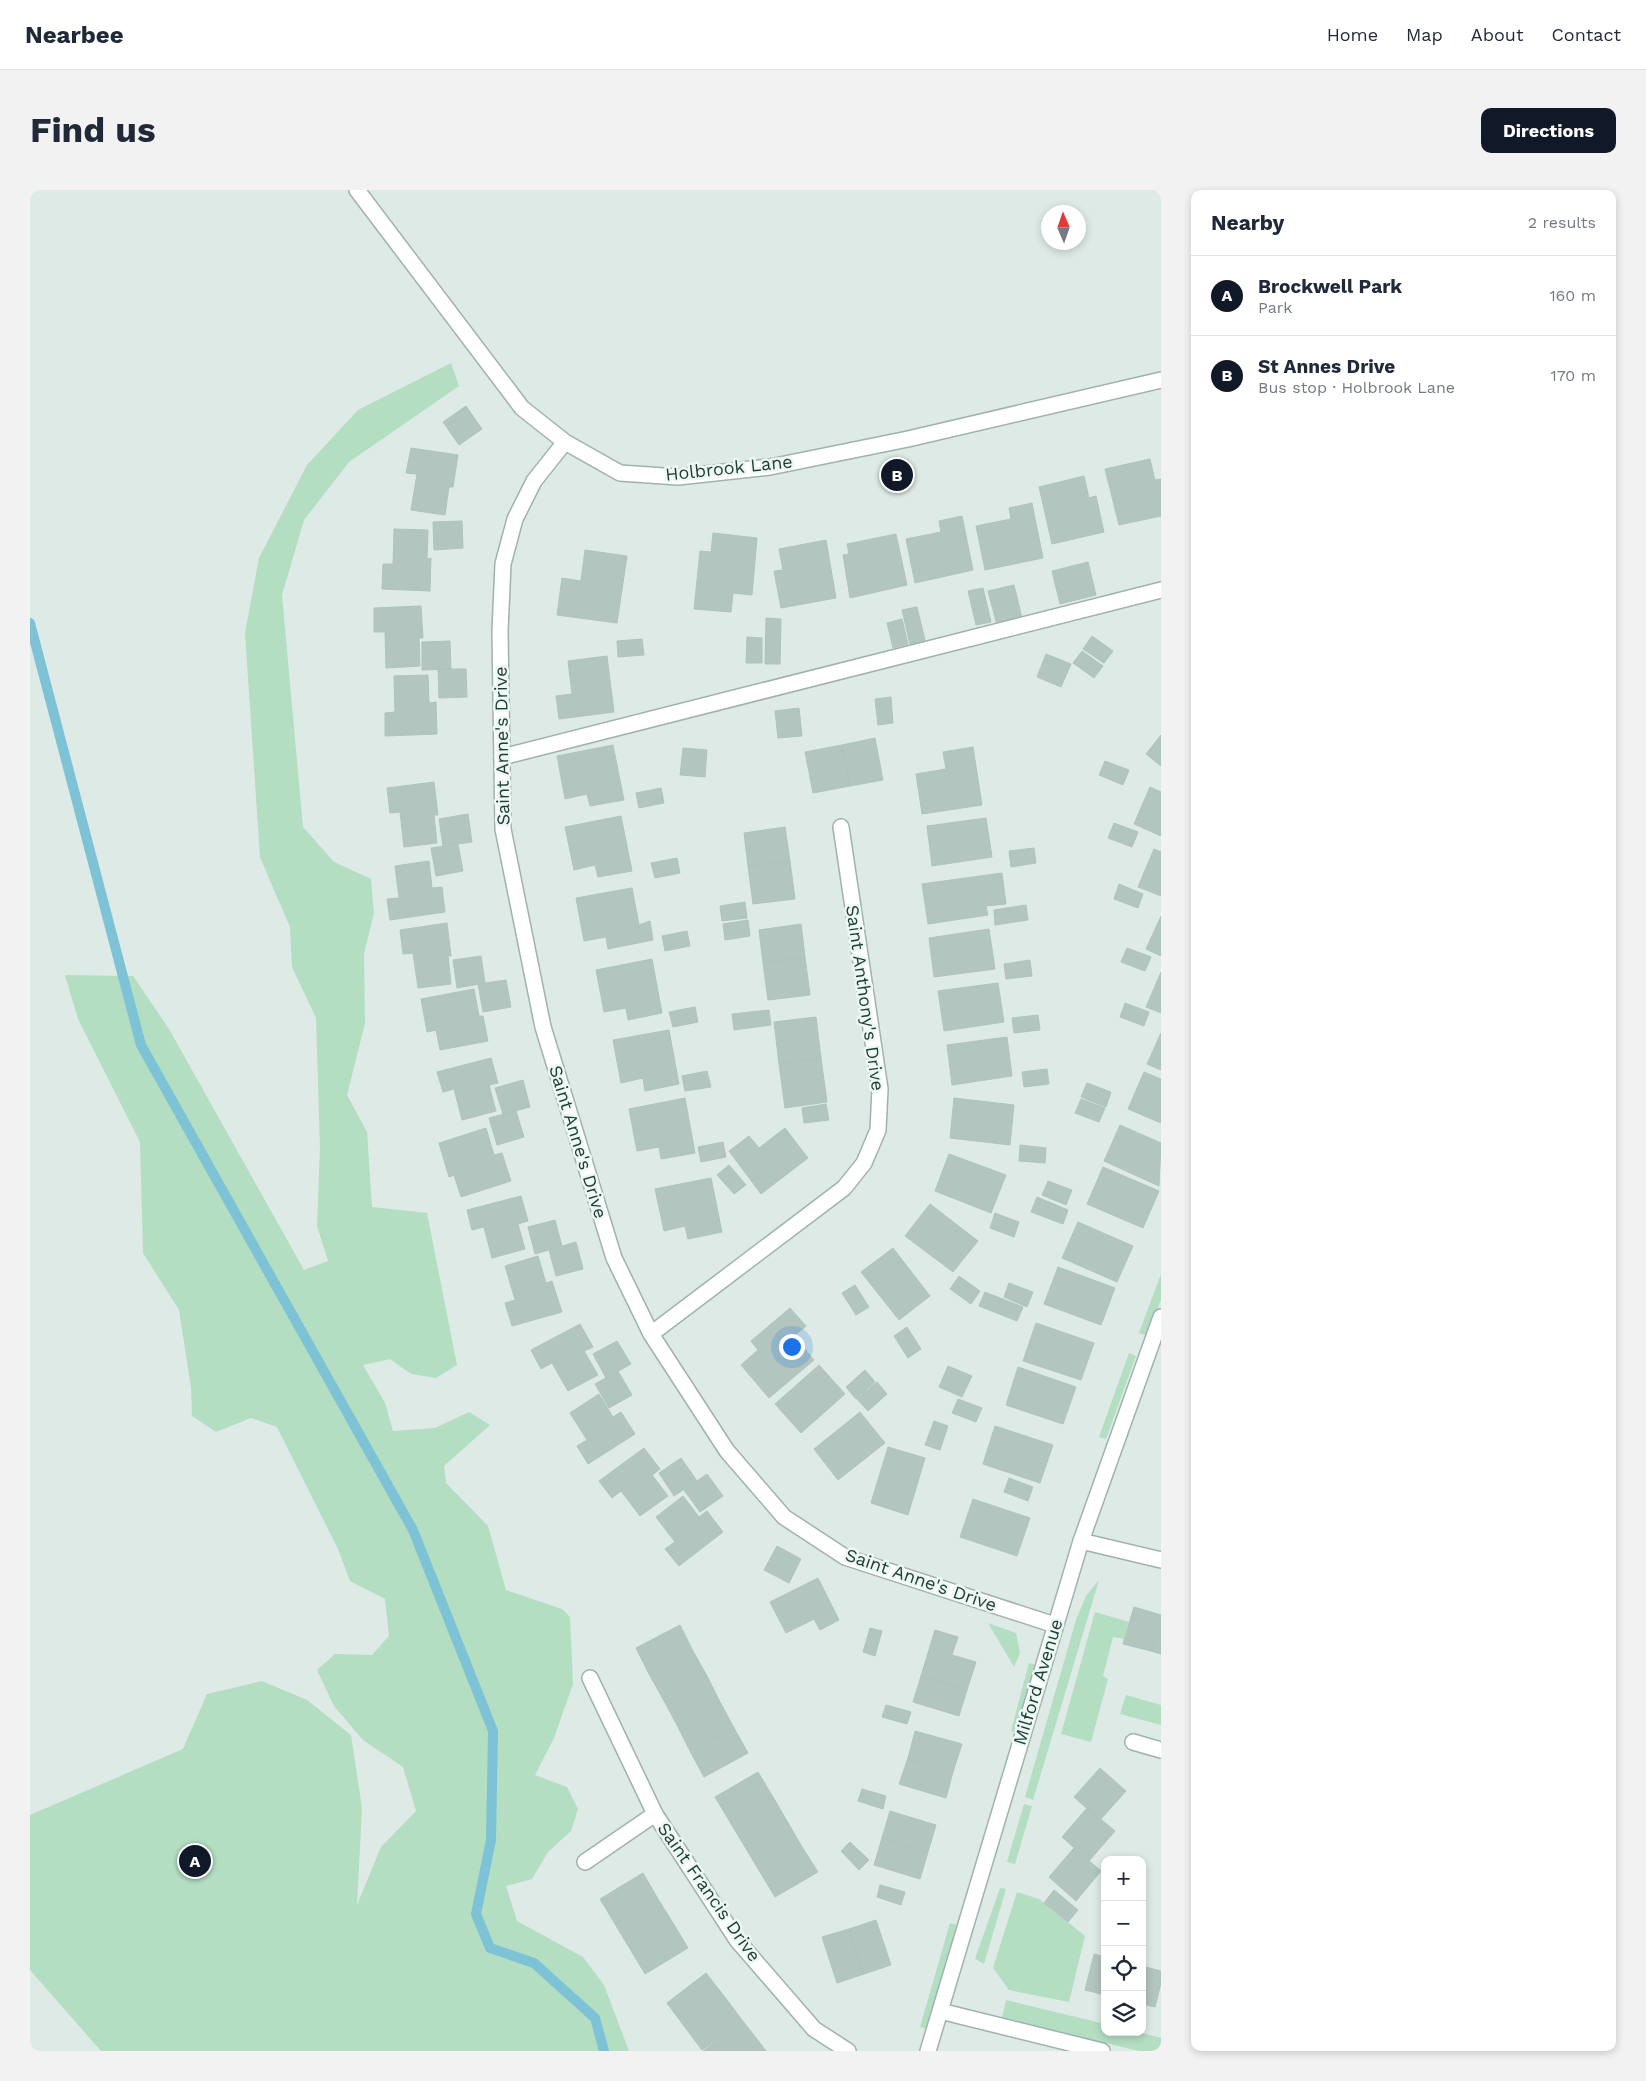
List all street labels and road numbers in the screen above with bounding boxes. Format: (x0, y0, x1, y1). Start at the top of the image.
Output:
street label: Holbrook Lane (664, 450, 794, 485)
street label: Saint Anne's Drive (490, 666, 513, 826)
street label: Saint Anthony's Drive (842, 904, 889, 1092)
street label: Saint Anne's Drive (545, 1063, 612, 1221)
street label: Saint Anne's Drive (843, 1544, 1000, 1615)
street label: Milford Avenue (1008, 1616, 1067, 1747)
street label: Saint Francis Drive (654, 1818, 765, 1965)

